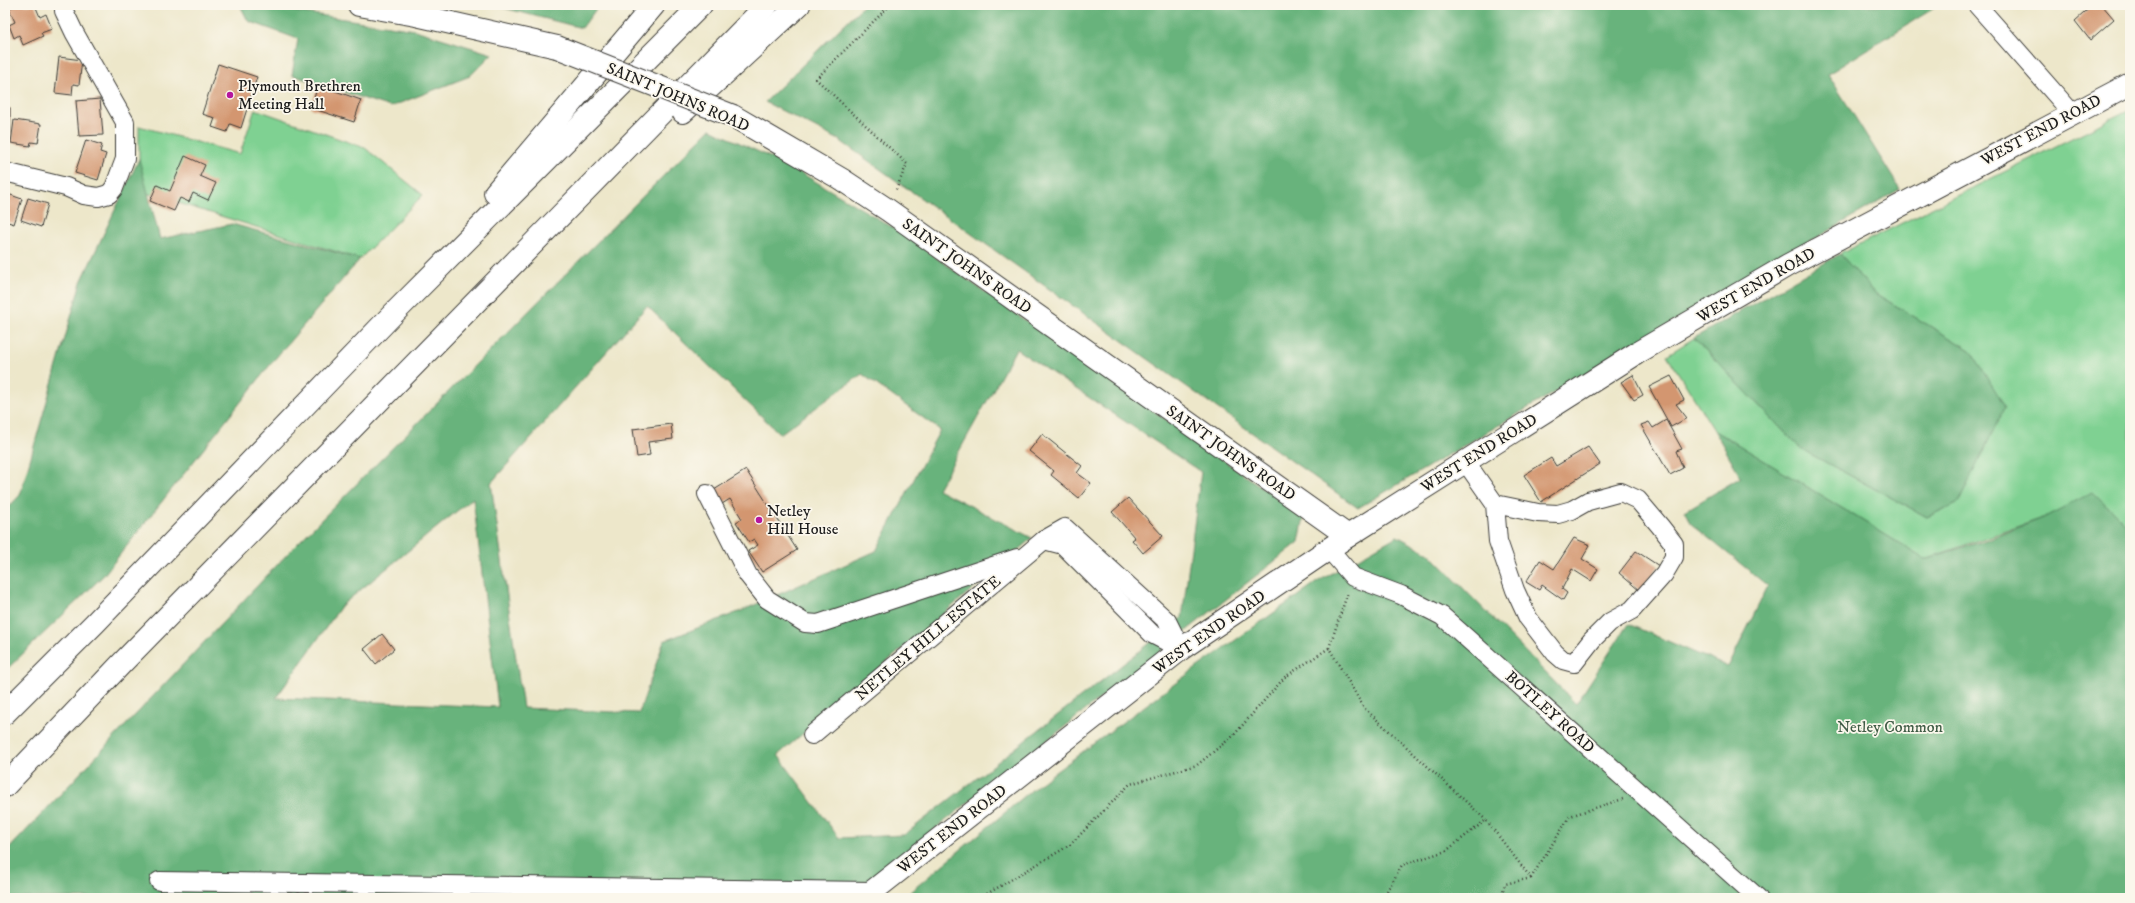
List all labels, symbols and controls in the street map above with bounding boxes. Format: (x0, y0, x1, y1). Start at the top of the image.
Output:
street label: SAINT JOHNS ROAD (604, 58, 753, 136)
place label: Plymouth Brethren Meeting Hall (238, 76, 362, 114)
marker: Plymouth Brethren Meeting Hall (225, 90, 235, 100)
street label: WEST END ROAD (1976, 90, 2105, 171)
street label: SAINT JOHNS ROAD (898, 214, 1036, 318)
street label: WEST END ROAD (1692, 243, 1819, 328)
street label: SAINT JOHNS ROAD (1162, 401, 1300, 505)
street label: WEST END ROAD (1416, 409, 1541, 497)
place label: Netley Hill House (767, 501, 839, 539)
marker: Netley Hill House (754, 515, 764, 525)
street label: NETLEY HILL ESTATE (851, 571, 1005, 705)
street label: WEST END ROAD (1148, 585, 1269, 679)
street label: BOTLEY ROAD (1501, 667, 1599, 758)
park label: Netley Common (1837, 717, 1943, 737)
street label: WEST END ROAD (892, 780, 1011, 879)

